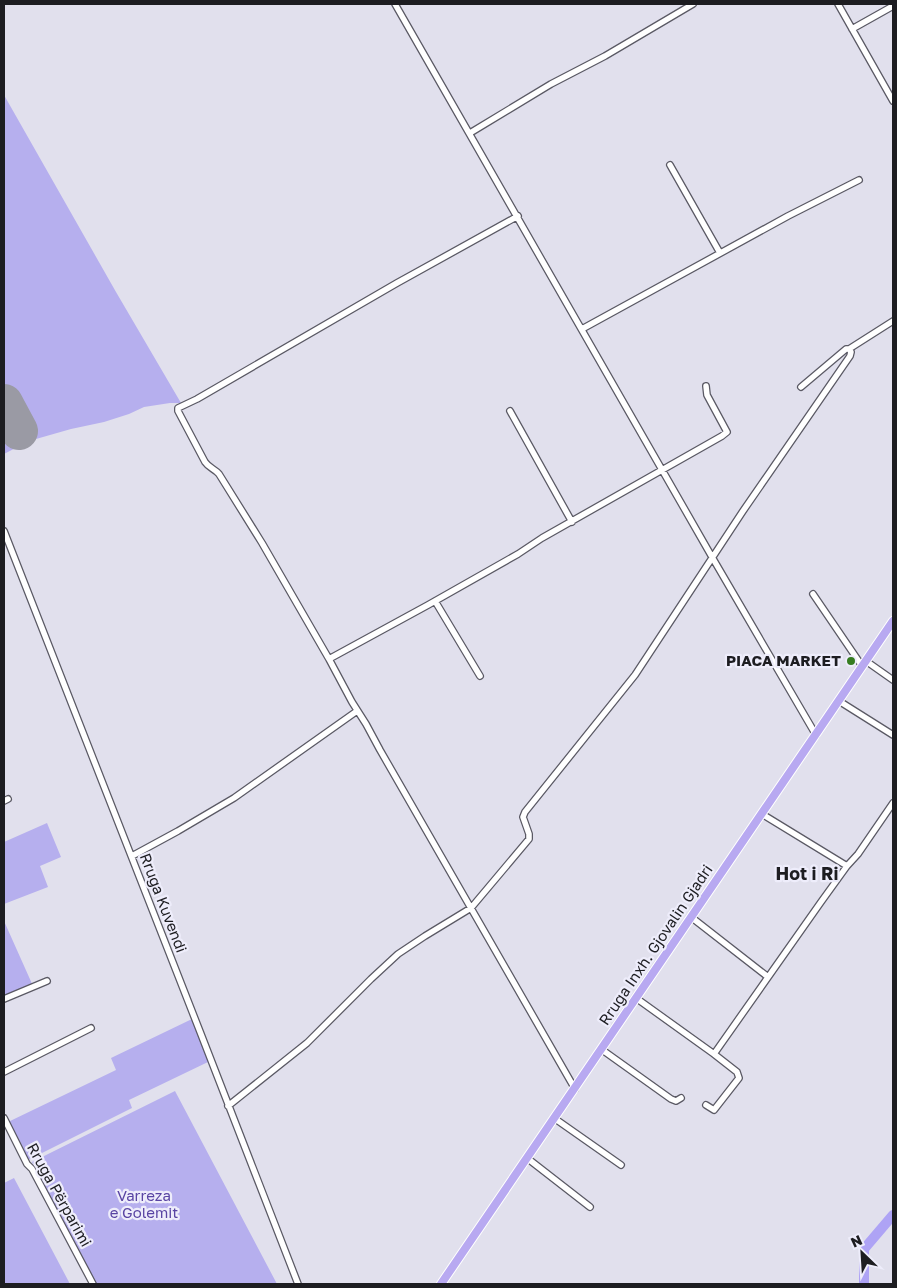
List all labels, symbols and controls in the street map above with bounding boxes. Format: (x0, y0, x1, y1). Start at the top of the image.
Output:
place label: PIACA MARKET (726, 651, 841, 669)
marker: PIACA MARKET (845, 655, 857, 667)
street label: Rruga Kuvendi (137, 850, 191, 955)
street label: Rruga Inxh. Gjovalin Gjadri (595, 861, 716, 1028)
district label: Hot i Ri (776, 862, 839, 884)
street label: Rruga Përparimi (24, 1140, 96, 1249)
park label: Varreza e Golemit (110, 1186, 178, 1221)
north arrow (837, 1228, 887, 1278)
text: N (848, 1231, 865, 1251)

